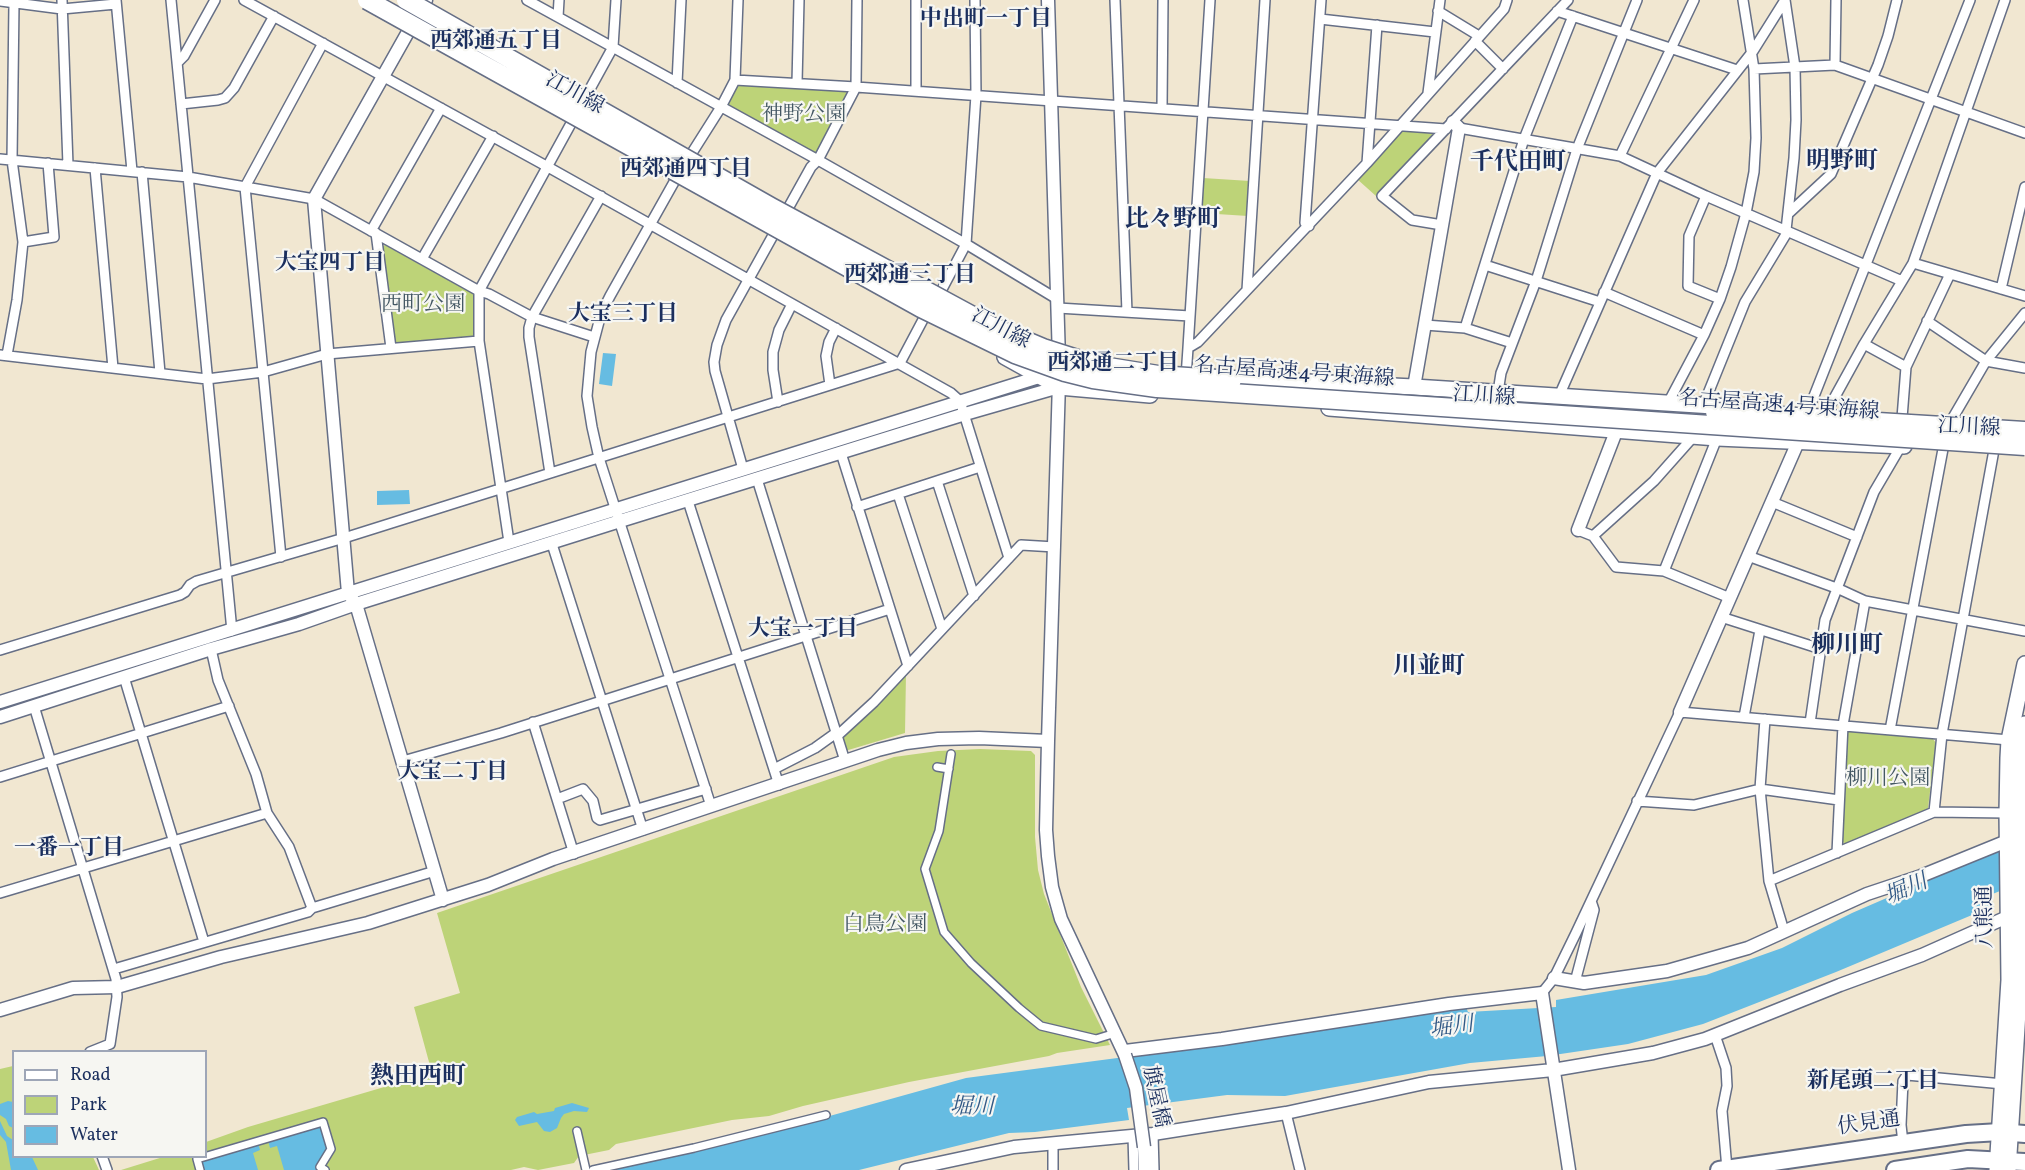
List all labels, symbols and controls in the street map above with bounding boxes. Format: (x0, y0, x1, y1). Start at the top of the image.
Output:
district label: 中出町一丁目 (920, 8, 1052, 34)
district label: 西郊通五丁目 (430, 30, 562, 56)
street label: 江川線 (540, 69, 608, 121)
park label: 神野公園 (762, 103, 846, 129)
district label: 明野町 (1806, 150, 1878, 178)
district label: 千代田町 (1470, 151, 1566, 179)
district label: 西郊通四丁目 (620, 158, 752, 184)
district label: 比々野町 (1125, 208, 1221, 236)
district label: 大宝四丁目 (275, 252, 385, 278)
district label: 西郊通三丁目 (844, 264, 976, 290)
park label: 西町公園 (381, 293, 465, 319)
district label: 大宝三丁目 (568, 303, 678, 329)
street label: 江川線 (966, 304, 1034, 356)
district label: 西郊通二丁目 (1047, 352, 1179, 378)
street label: 名古屋高速4号東海線 (1193, 354, 1395, 394)
street label: 江川線 (1452, 383, 1516, 413)
street label: 名古屋高速4号東海線 (1678, 387, 1880, 427)
street label: 江川線 (1937, 415, 2001, 443)
district label: 大宝一丁目 (748, 618, 858, 644)
district label: 柳川町 (1811, 634, 1883, 662)
district label: 川並町 (1393, 655, 1465, 683)
district label: 大宝二丁目 (398, 761, 508, 787)
park label: 柳川公園 (1846, 767, 1930, 793)
district label: 一番一丁目 (14, 837, 124, 863)
water label: 堀川 (1882, 870, 1932, 912)
street label: 八熊通 (1974, 885, 2000, 949)
park label: 白鳥公園 (843, 913, 927, 939)
water label: 堀川 (1428, 1013, 1476, 1045)
legend (12, 1050, 207, 1158)
text: Road (70, 1063, 111, 1088)
street label: 旗屋橋 (1135, 1064, 1173, 1130)
district label: 熱田西町 (370, 1065, 466, 1093)
district label: 新尾頭二丁目 (1807, 1070, 1939, 1096)
text: Park (70, 1093, 107, 1118)
water label: 堀川 (950, 1096, 994, 1122)
street label: 伏見通 (1836, 1108, 1902, 1142)
text: Water (70, 1123, 118, 1148)

